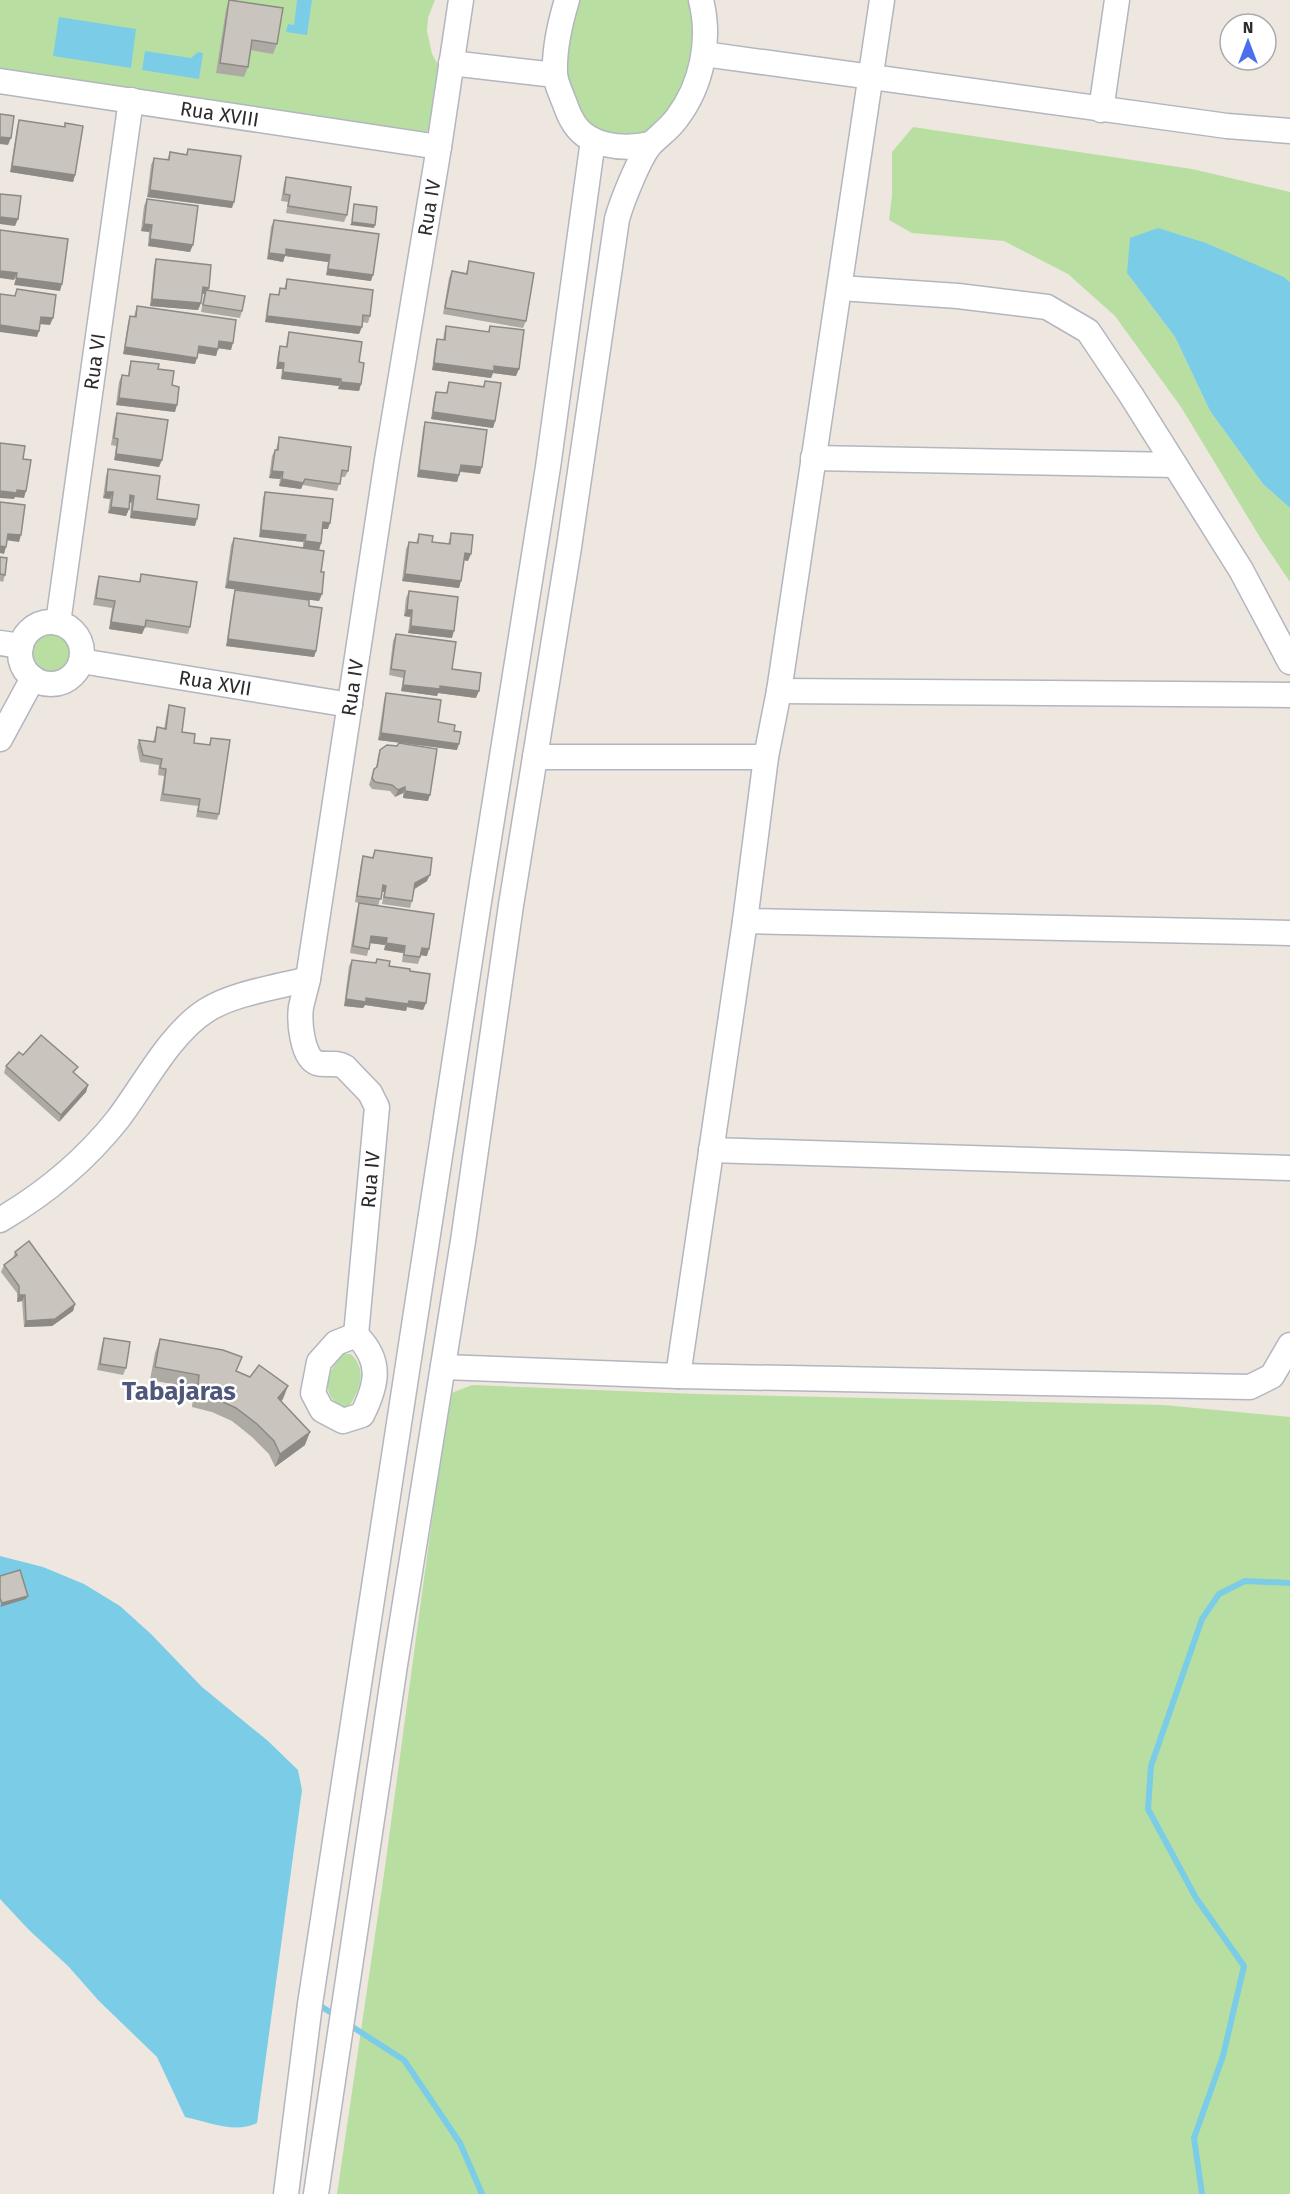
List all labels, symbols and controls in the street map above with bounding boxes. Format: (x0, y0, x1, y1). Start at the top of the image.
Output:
north arrow (1218, 12, 1278, 72)
text: N (1243, 18, 1253, 37)
street label: Rua XVIII (178, 96, 261, 132)
street label: Rua IV (412, 178, 445, 238)
street label: Rua VI (79, 332, 110, 391)
street label: Rua IV (336, 658, 368, 718)
street label: Rua XVII (177, 665, 254, 701)
street label: Rua IV (356, 1150, 385, 1209)
district label: Tabajaras (122, 1376, 236, 1407)

